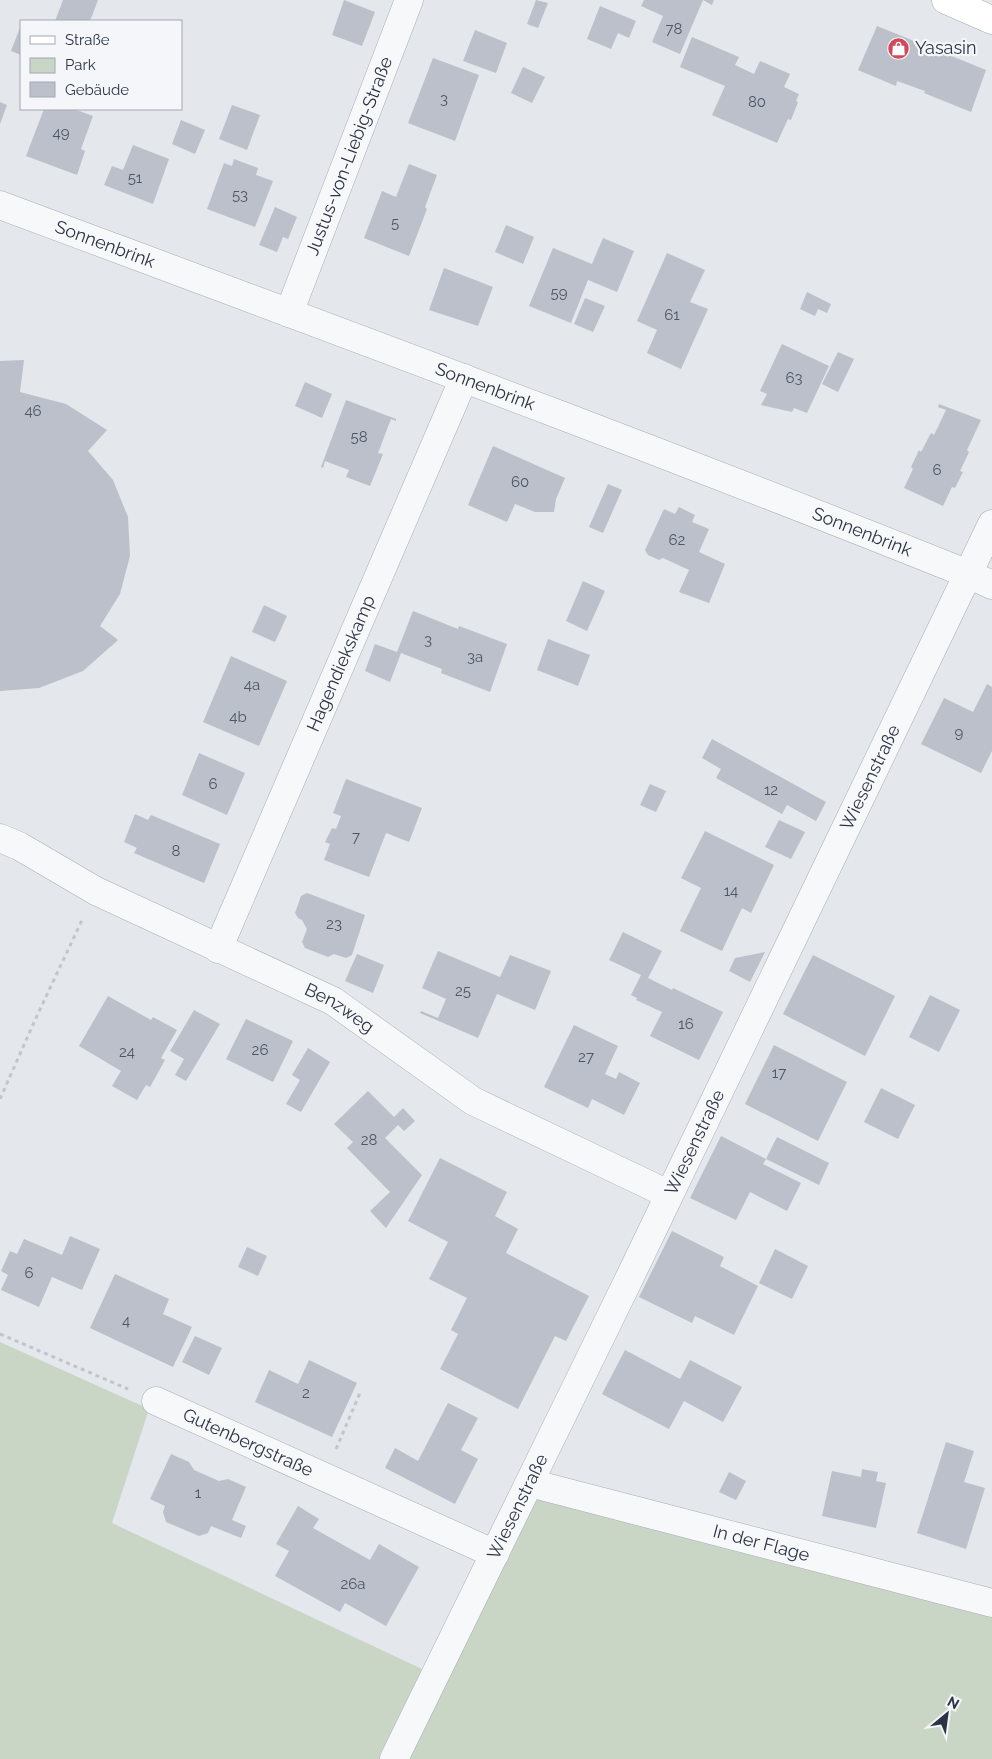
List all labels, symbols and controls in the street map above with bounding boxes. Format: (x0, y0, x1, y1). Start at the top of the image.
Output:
legend (20, 20, 182, 110)
house number: 78 (666, 20, 683, 38)
text: Straße (65, 31, 110, 49)
shop icon: Yasasin (887, 36, 911, 60)
place label: Yasasin (915, 37, 977, 58)
street label: Justus-von-Liebig-Straße (301, 53, 396, 258)
text: Park (65, 56, 96, 74)
text: Gebäude (65, 81, 129, 99)
house number: 3 (440, 90, 448, 108)
house number: 80 (748, 93, 766, 111)
house number: 49 (53, 124, 70, 142)
house number: 51 (128, 169, 143, 187)
house number: 53 (232, 186, 248, 204)
house number: 5 (391, 214, 399, 232)
street label: Sonnenbrink (52, 216, 159, 272)
house number: 59 (551, 284, 568, 302)
house number: 61 (664, 306, 680, 324)
street label: Sonnenbrink (432, 358, 539, 415)
house number: 63 (785, 369, 803, 387)
house number: 46 (24, 402, 42, 420)
house number: 58 (350, 428, 368, 446)
house number: 6 (932, 461, 942, 479)
house number: 60 (511, 473, 529, 491)
street label: Sonnenbrink (810, 502, 915, 561)
house number: 62 (669, 531, 686, 549)
street label: Hagendiekskamp (302, 592, 379, 734)
house number: 3 (424, 631, 432, 649)
house number: 3a (467, 648, 483, 666)
house number: 4a (244, 676, 260, 694)
house number: 4b (229, 708, 247, 726)
street label: Wiesenstraße (835, 721, 904, 833)
house number: 9 (955, 724, 964, 742)
house number: 6 (208, 775, 218, 793)
house number: 12 (764, 781, 778, 799)
house number: 7 (352, 828, 360, 846)
house number: 8 (172, 842, 181, 860)
house number: 14 (724, 882, 738, 900)
house number: 23 (326, 915, 342, 933)
street label: Benzweg (302, 978, 378, 1037)
house number: 25 (455, 982, 471, 1000)
house number: 16 (678, 1015, 694, 1033)
house number: 26 (252, 1041, 268, 1059)
house number: 24 (119, 1043, 135, 1061)
house number: 27 (578, 1048, 594, 1066)
house number: 17 (772, 1064, 786, 1082)
street label: Wiesenstraße (660, 1086, 729, 1198)
house number: 28 (361, 1131, 377, 1149)
house number: 6 (24, 1264, 34, 1282)
house number: 4 (122, 1312, 130, 1330)
house number: 2 (302, 1384, 310, 1402)
street label: Gutenbergstraße (180, 1404, 317, 1481)
street label: Wiesenstraße (483, 1450, 552, 1562)
house number: 1 (195, 1484, 202, 1502)
street label: In der Flage (711, 1520, 812, 1565)
house number: 26a (340, 1575, 366, 1593)
north arrow (922, 1689, 972, 1739)
text: N (945, 1693, 962, 1712)

